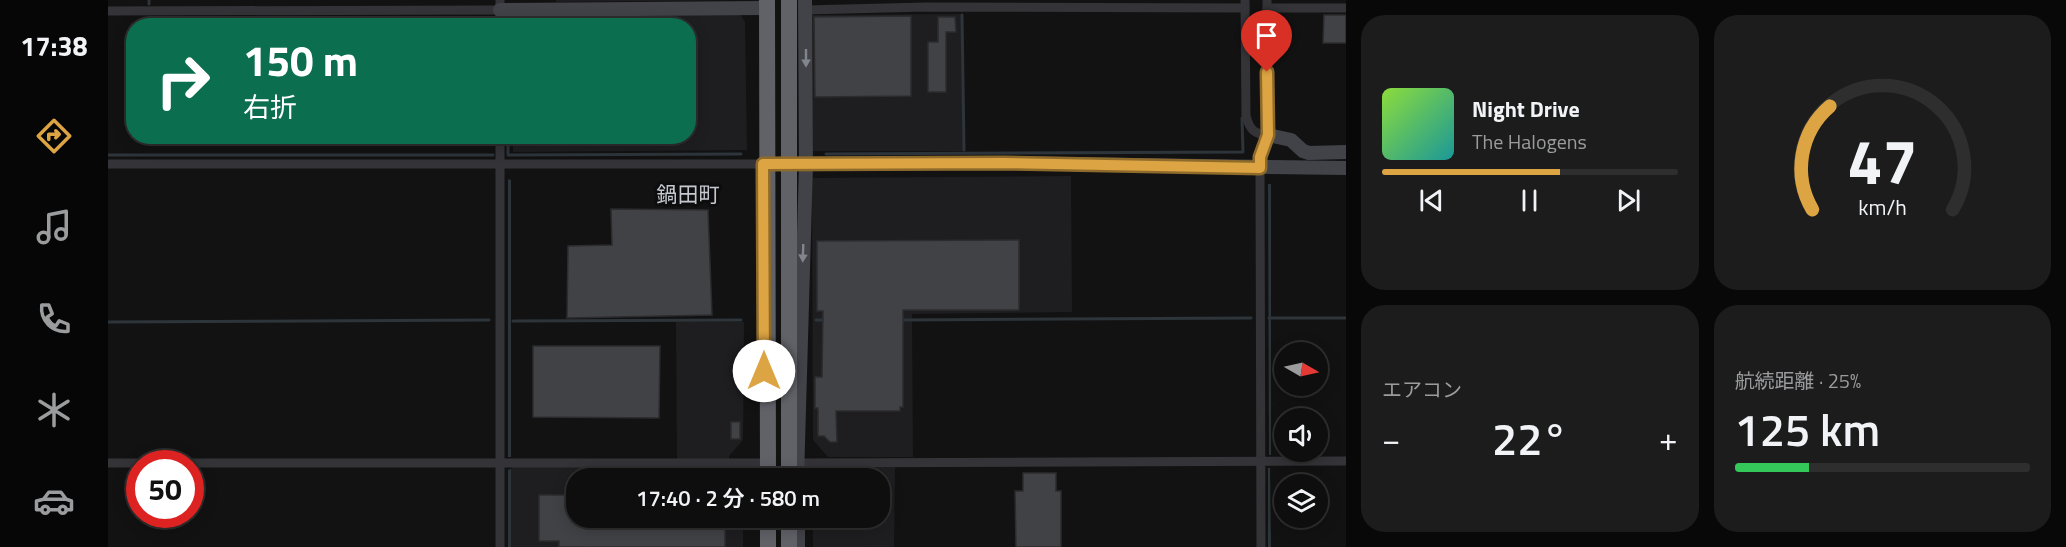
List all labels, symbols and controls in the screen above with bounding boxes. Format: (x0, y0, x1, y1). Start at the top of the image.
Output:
pin (1241, 10, 1292, 72)
icon: arrive (1250, 19, 1283, 52)
text: 17:38 (20, 25, 88, 66)
text: 150 m (243, 28, 358, 92)
icon: right (144, 42, 222, 120)
one-way arrow (801, 49, 811, 68)
text: 右折 (243, 86, 297, 127)
text: Night Drive (1472, 92, 1580, 126)
text: 47 (1847, 113, 1917, 208)
icon: directions (33, 115, 75, 157)
text: The Halogens (1472, 126, 1587, 157)
district label: 鍋田町 (657, 178, 720, 210)
icon: previous (1415, 184, 1448, 217)
icon: pause (1513, 184, 1546, 217)
icon: next (1612, 184, 1645, 217)
text: km/h (1858, 191, 1907, 223)
icon: music (33, 206, 75, 248)
one-way arrow (799, 244, 808, 263)
icon: phone (33, 298, 75, 340)
position arrow (732, 339, 796, 403)
north arrow (1274, 342, 1328, 396)
map controls (1274, 342, 1328, 528)
text: 航続距離 · 25% (1735, 365, 1861, 396)
text: エアコン (1382, 374, 1462, 405)
icon: climate (33, 389, 75, 431)
text: 125 km (1735, 395, 1880, 463)
text: 22° (1492, 404, 1568, 472)
button: sound (1274, 408, 1328, 462)
text: − (1382, 414, 1400, 464)
text: + (1659, 414, 1677, 464)
speed limit sign: 50 (126, 450, 204, 528)
button: layers (1274, 474, 1328, 528)
icon: car (33, 480, 75, 522)
text: 17:40 · 2 分 · 580 m (636, 481, 820, 515)

